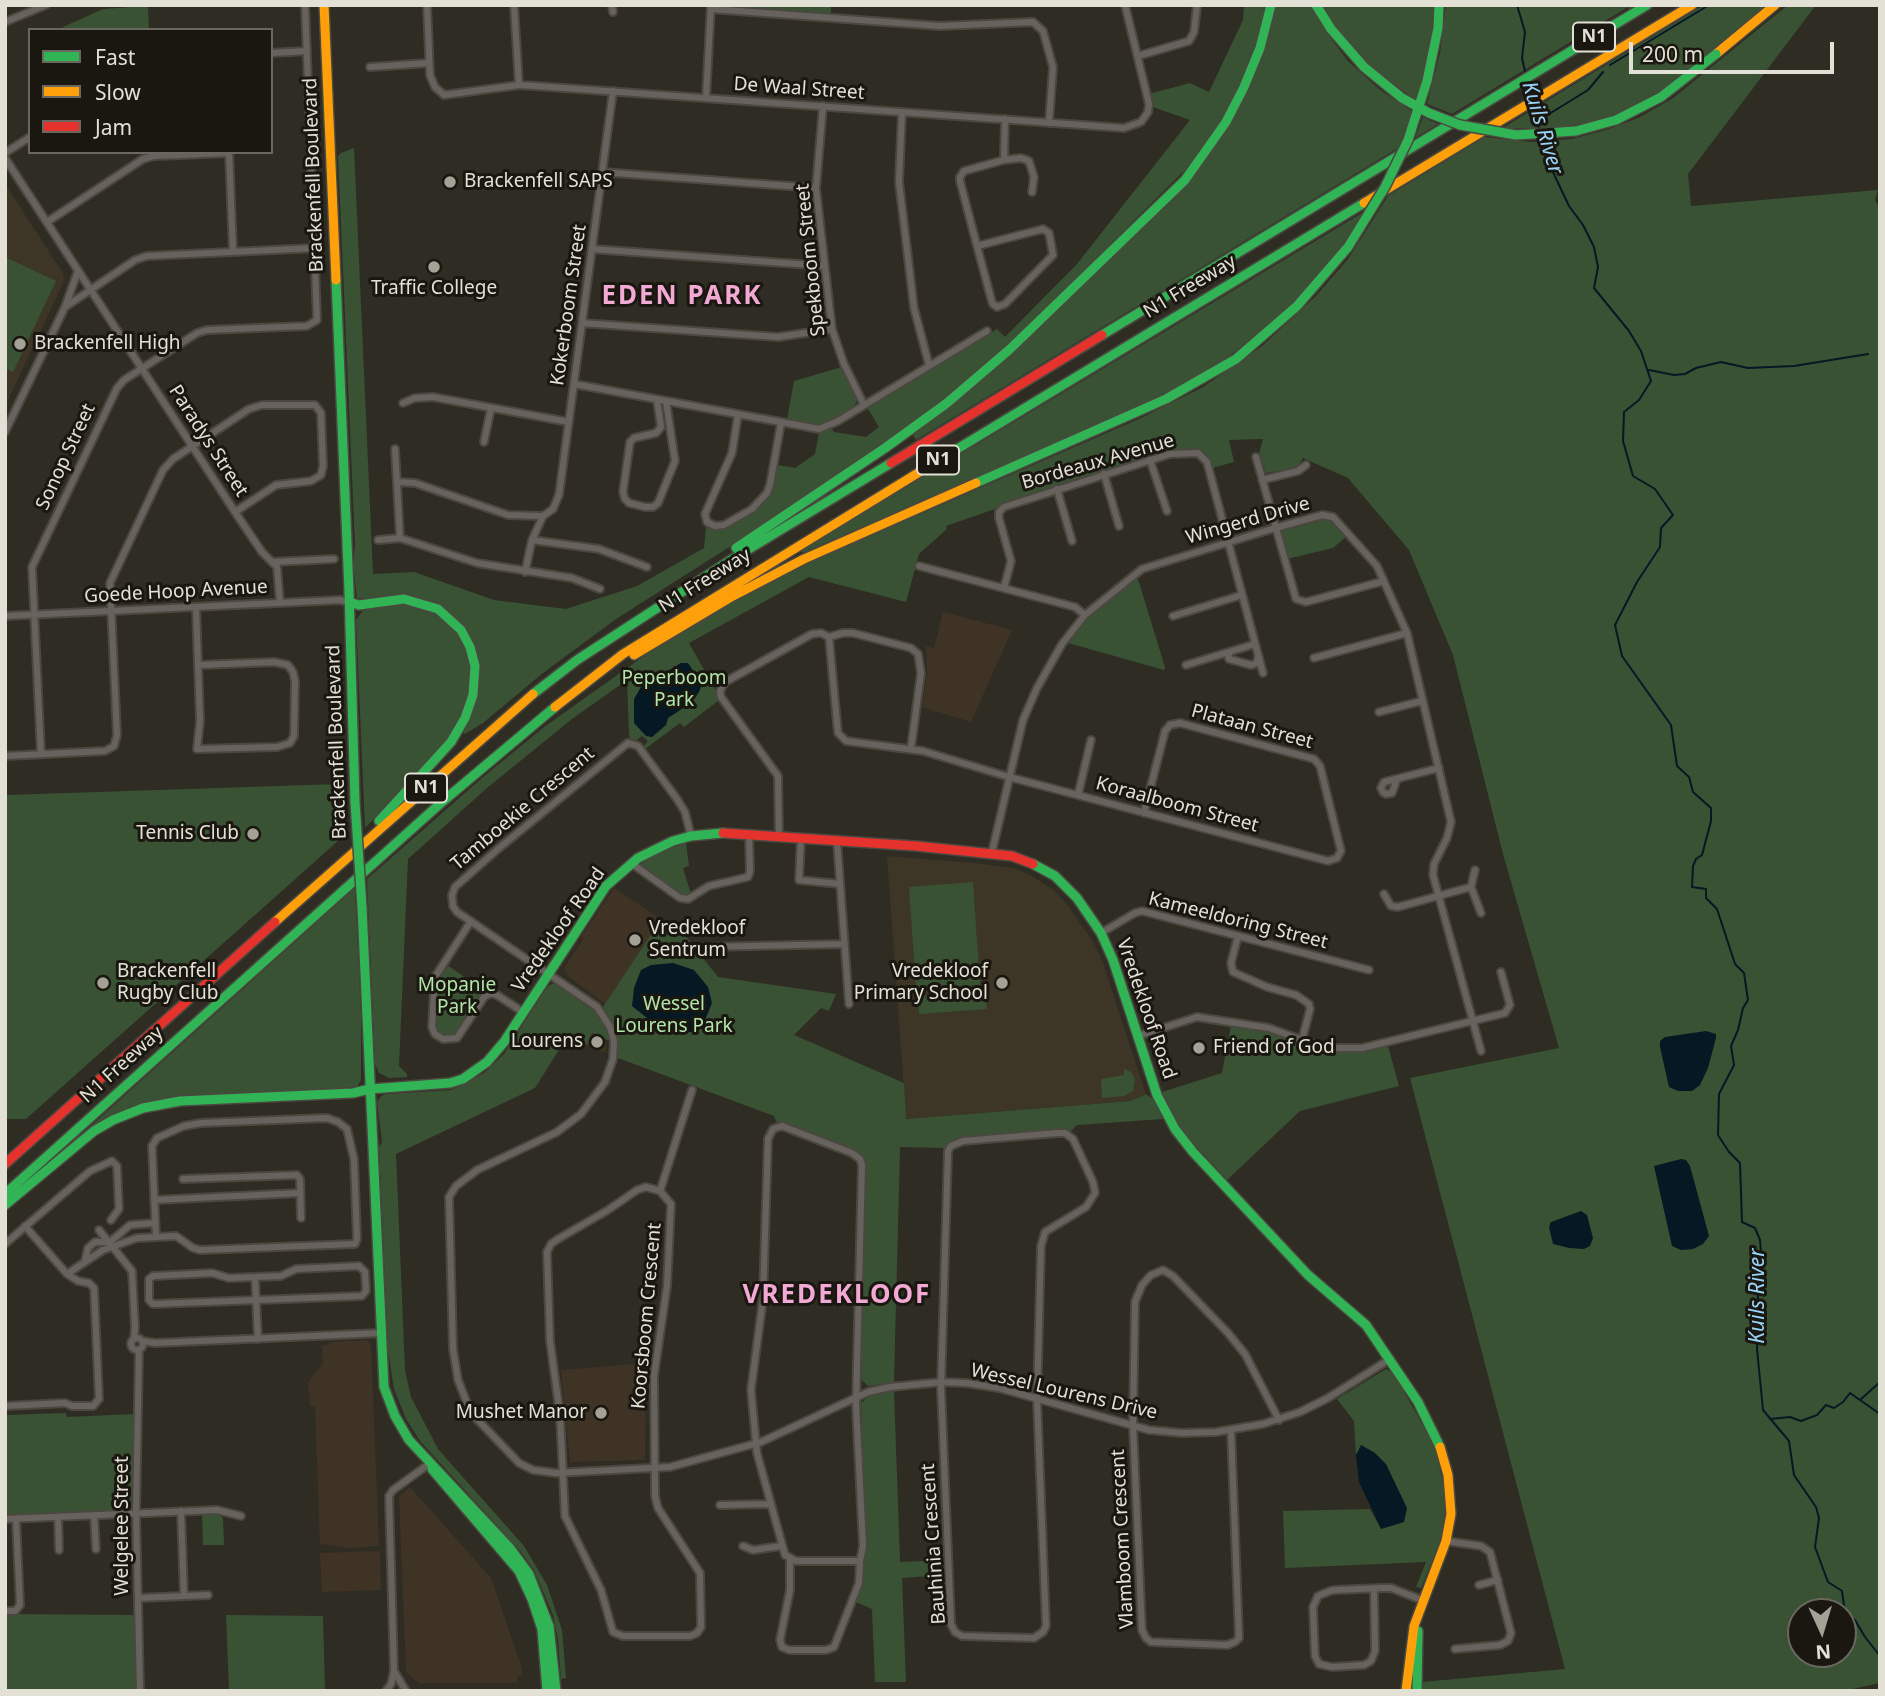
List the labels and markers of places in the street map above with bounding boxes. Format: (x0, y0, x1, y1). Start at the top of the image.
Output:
place label: Brackenfell SAPS (464, 171, 613, 193)
marker: Brackenfell SAPS (442, 174, 458, 190)
marker: Traffic College (426, 259, 442, 275)
place label: Traffic College (371, 278, 497, 300)
place label: Brackenfell High (34, 333, 181, 355)
marker: Brackenfell High (12, 336, 28, 352)
place label: Tennis Club (136, 823, 239, 845)
marker: Tennis Club (245, 826, 261, 842)
place label: Vredekloof Sentrum (649, 918, 745, 962)
marker: Vredekloof Sentrum (627, 932, 643, 948)
place label: Brackenfell Rugby Club (117, 961, 219, 1005)
place label: Vredekloof Primary School (854, 961, 988, 1005)
marker: Brackenfell Rugby Club (95, 975, 111, 991)
marker: Vredekloof Primary School (994, 975, 1010, 991)
place label: Lourens (511, 1031, 583, 1053)
marker: Lourens (589, 1034, 605, 1050)
place label: Friend of God (1213, 1037, 1335, 1059)
marker: Friend of God (1191, 1040, 1207, 1056)
place label: Mushet Manor (456, 1402, 587, 1424)
marker: Mushet Manor (593, 1405, 609, 1421)

